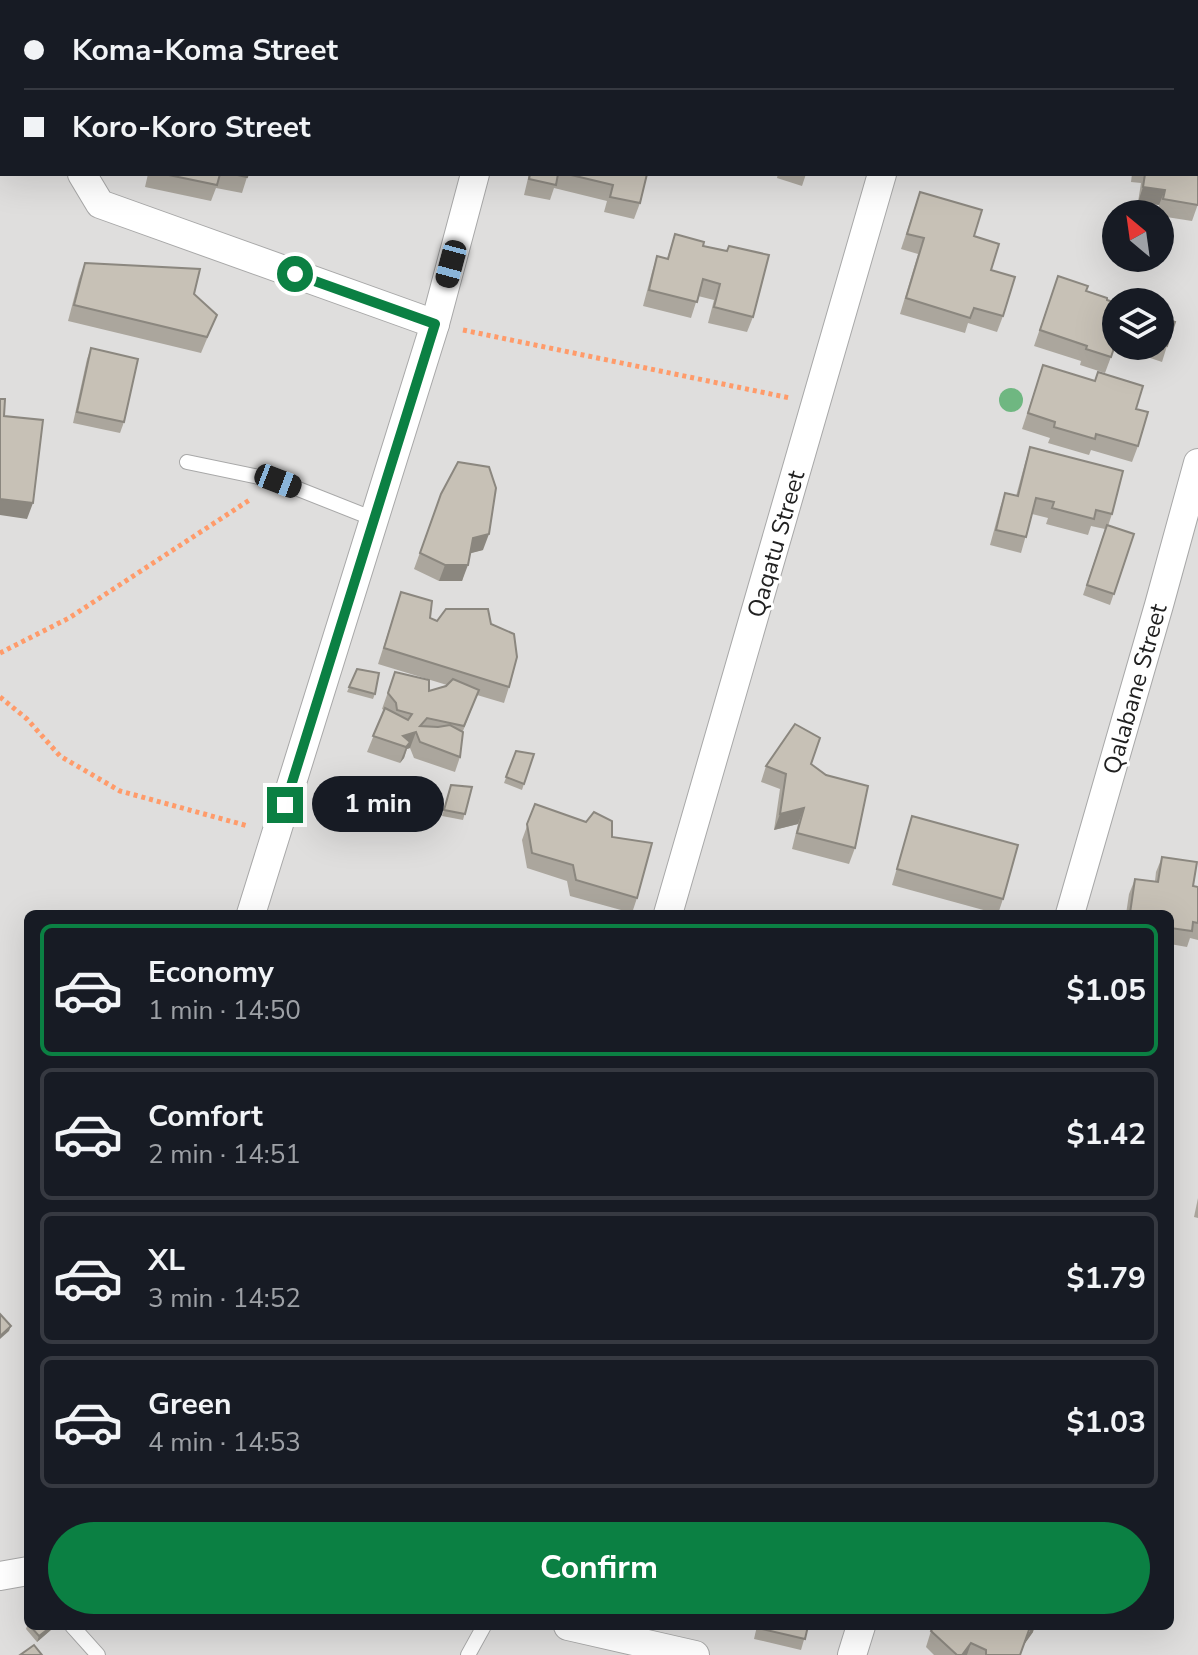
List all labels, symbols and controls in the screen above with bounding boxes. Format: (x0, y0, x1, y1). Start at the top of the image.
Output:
text: Koma-Koma Street (72, 30, 338, 71)
text: Koro-Koro Street (72, 107, 311, 148)
north arrow (1102, 200, 1174, 272)
map controls (1102, 200, 1174, 360)
car (433, 238, 469, 290)
route start (277, 256, 313, 292)
button: layers (1102, 288, 1174, 360)
car (251, 461, 305, 501)
street label: Qaqatu Street (740, 466, 812, 621)
street label: Qalabane Street (1095, 600, 1175, 778)
callout: 1 min (313, 777, 445, 833)
text: 1 min (344, 786, 412, 821)
route end (267, 787, 303, 823)
text: Economy (148, 952, 274, 993)
icon: car (52, 954, 124, 1026)
text: $1.05 (1067, 970, 1146, 1011)
text: 1 min · 14:50 (148, 993, 301, 1028)
text: Comfort (148, 1096, 263, 1137)
icon: car (52, 1098, 124, 1170)
text: $1.42 (1067, 1114, 1146, 1155)
text: 2 min · 14:51 (148, 1137, 301, 1172)
text: XL (148, 1240, 185, 1281)
icon: car (52, 1242, 124, 1314)
text: $1.79 (1067, 1258, 1146, 1299)
text: 3 min · 14:52 (148, 1281, 301, 1316)
text: Green (148, 1384, 232, 1425)
icon: car (52, 1386, 124, 1458)
text: $1.03 (1067, 1402, 1146, 1443)
text: 4 min · 14:53 (148, 1425, 301, 1460)
button: Confirm (48, 1522, 1150, 1614)

